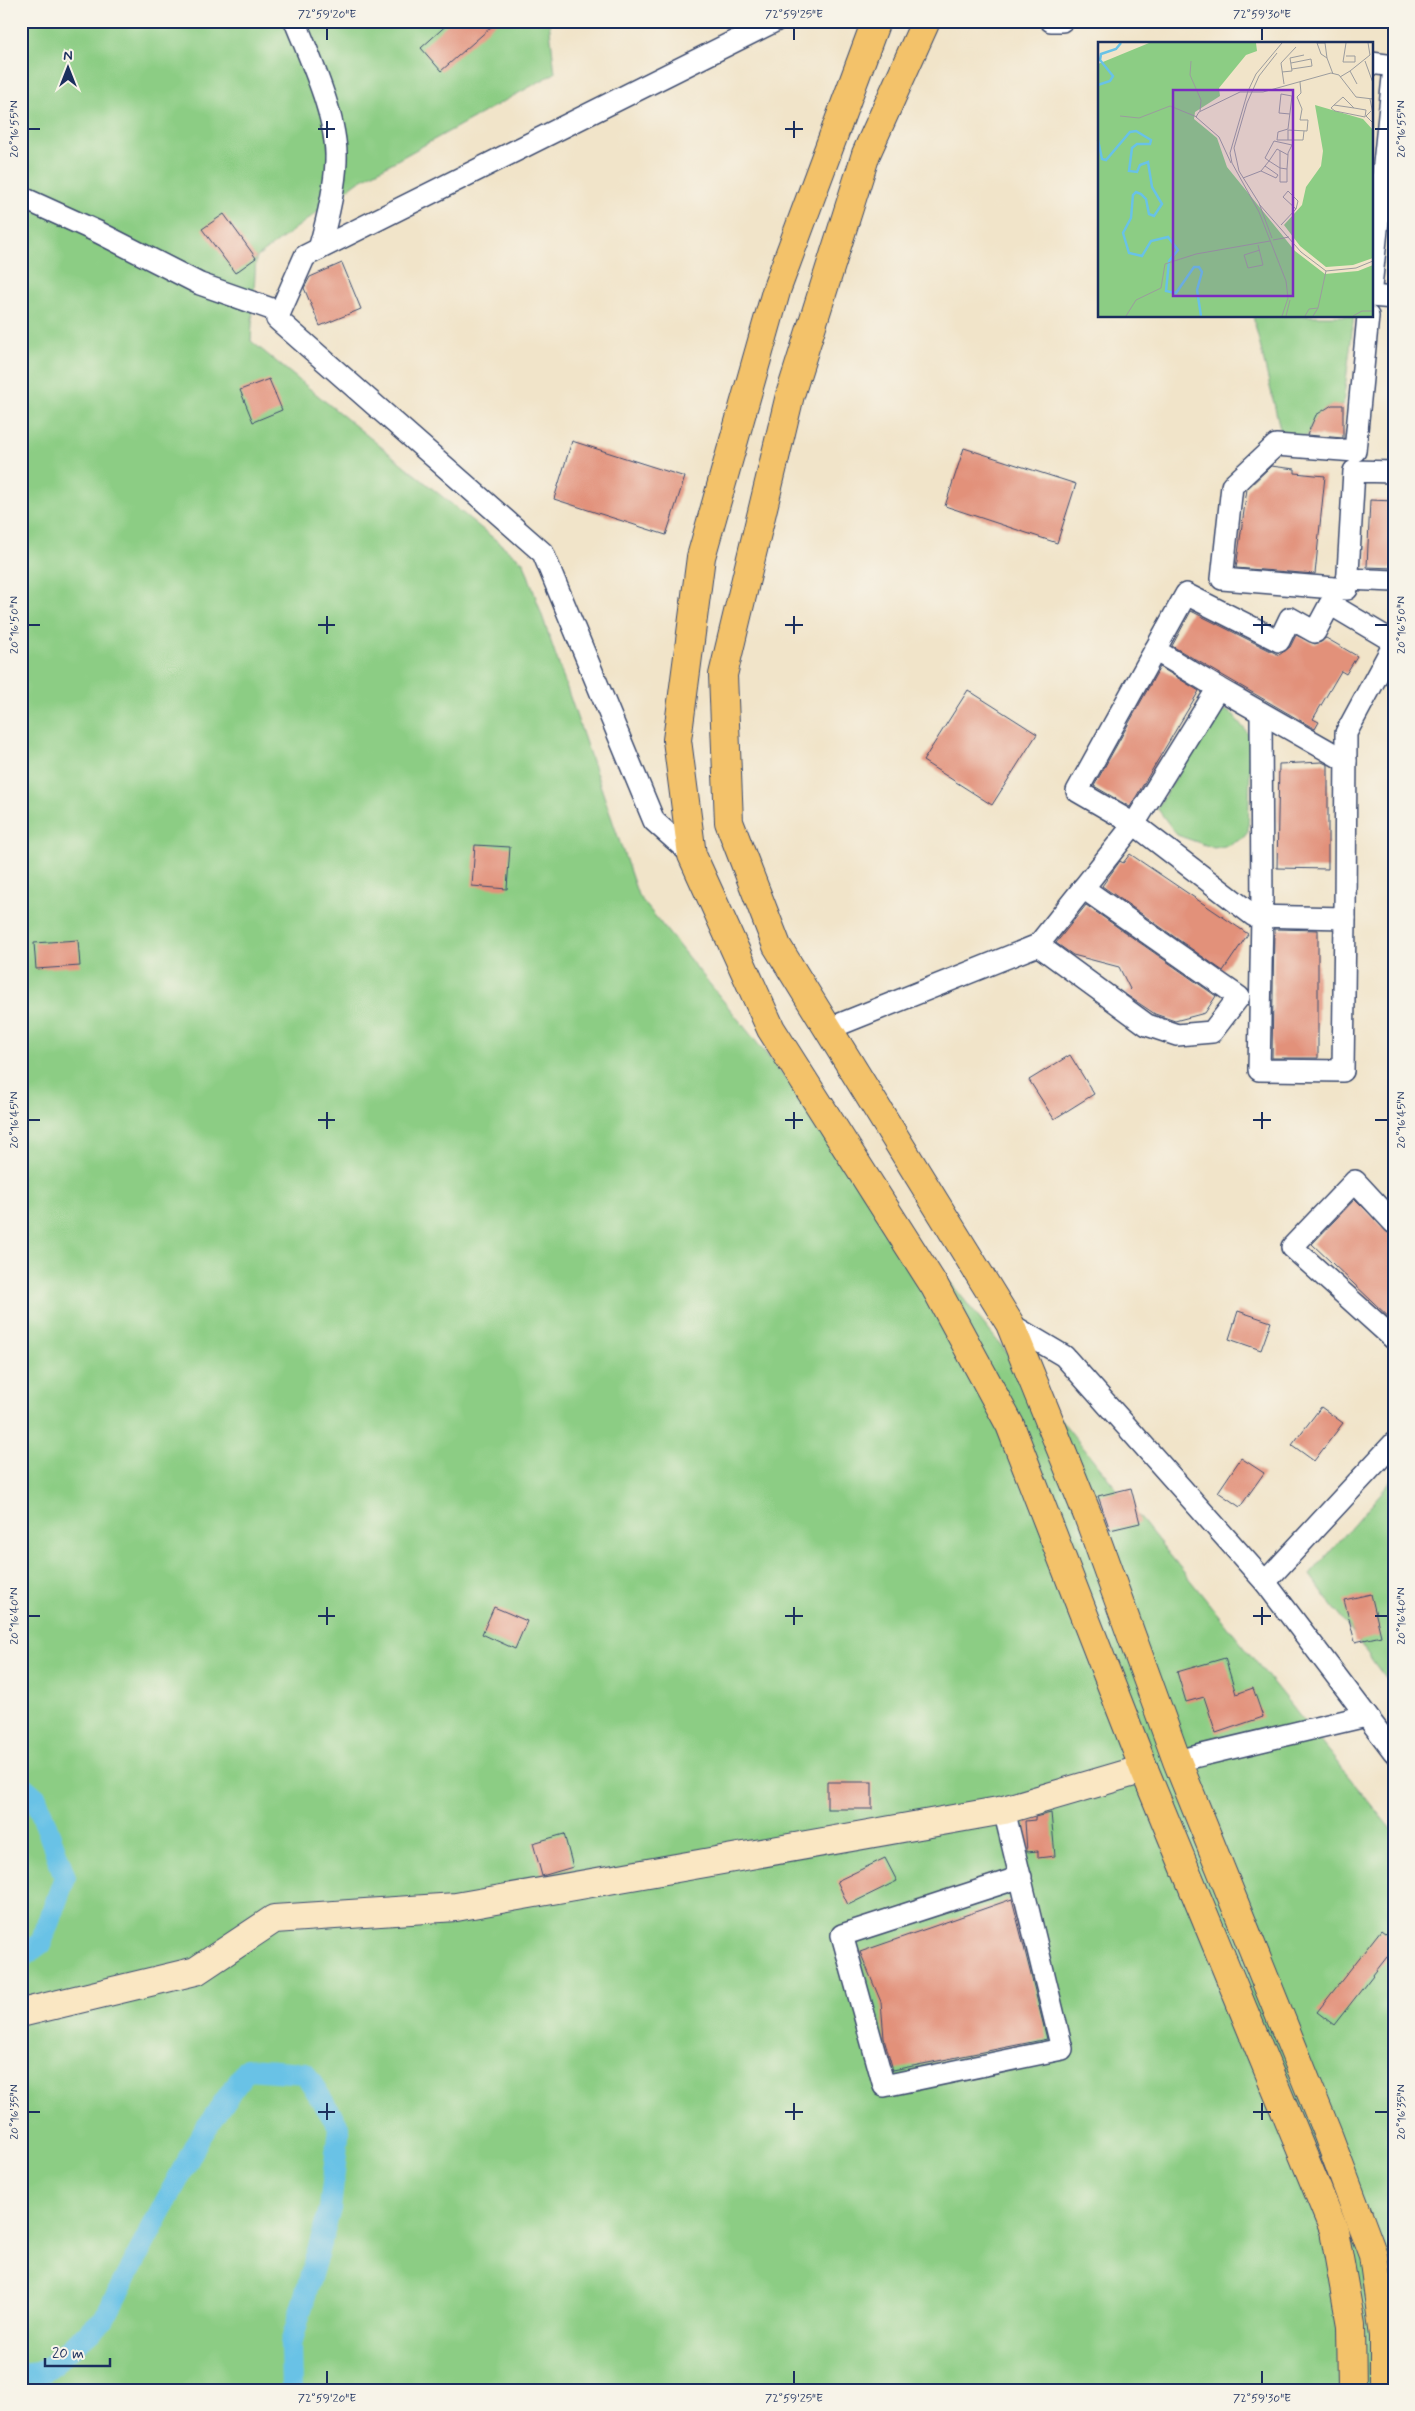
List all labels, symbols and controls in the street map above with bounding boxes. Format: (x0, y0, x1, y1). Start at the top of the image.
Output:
text: 72°59'20"E (298, 7, 356, 23)
text: 72°59'25"E (765, 7, 823, 23)
text: 72°59'30"E (1233, 7, 1291, 23)
north arrow (42, 42, 92, 92)
inset map (1098, 42, 1372, 318)
text: N (63, 47, 73, 65)
text: 20°16'55"N (7, 100, 23, 158)
text: 20°16'55"N (1394, 100, 1410, 158)
text: 20°16'50"N (7, 596, 23, 654)
text: 20°16'50"N (1394, 596, 1410, 654)
text: 20°16'45"N (7, 1091, 23, 1149)
text: 20°16'45"N (1394, 1091, 1410, 1149)
text: 20°16'40"N (7, 1587, 23, 1645)
text: 20°16'40"N (1394, 1587, 1410, 1645)
text: 20°16'35"N (7, 2084, 23, 2140)
text: 20°16'35"N (1394, 2084, 1410, 2140)
scale bar (45, 2336, 110, 2368)
text: 20 m (52, 2344, 84, 2364)
text: 72°59'20"E (298, 2391, 356, 2407)
text: 72°59'25"E (765, 2391, 823, 2407)
text: 72°59'30"E (1233, 2391, 1291, 2407)

